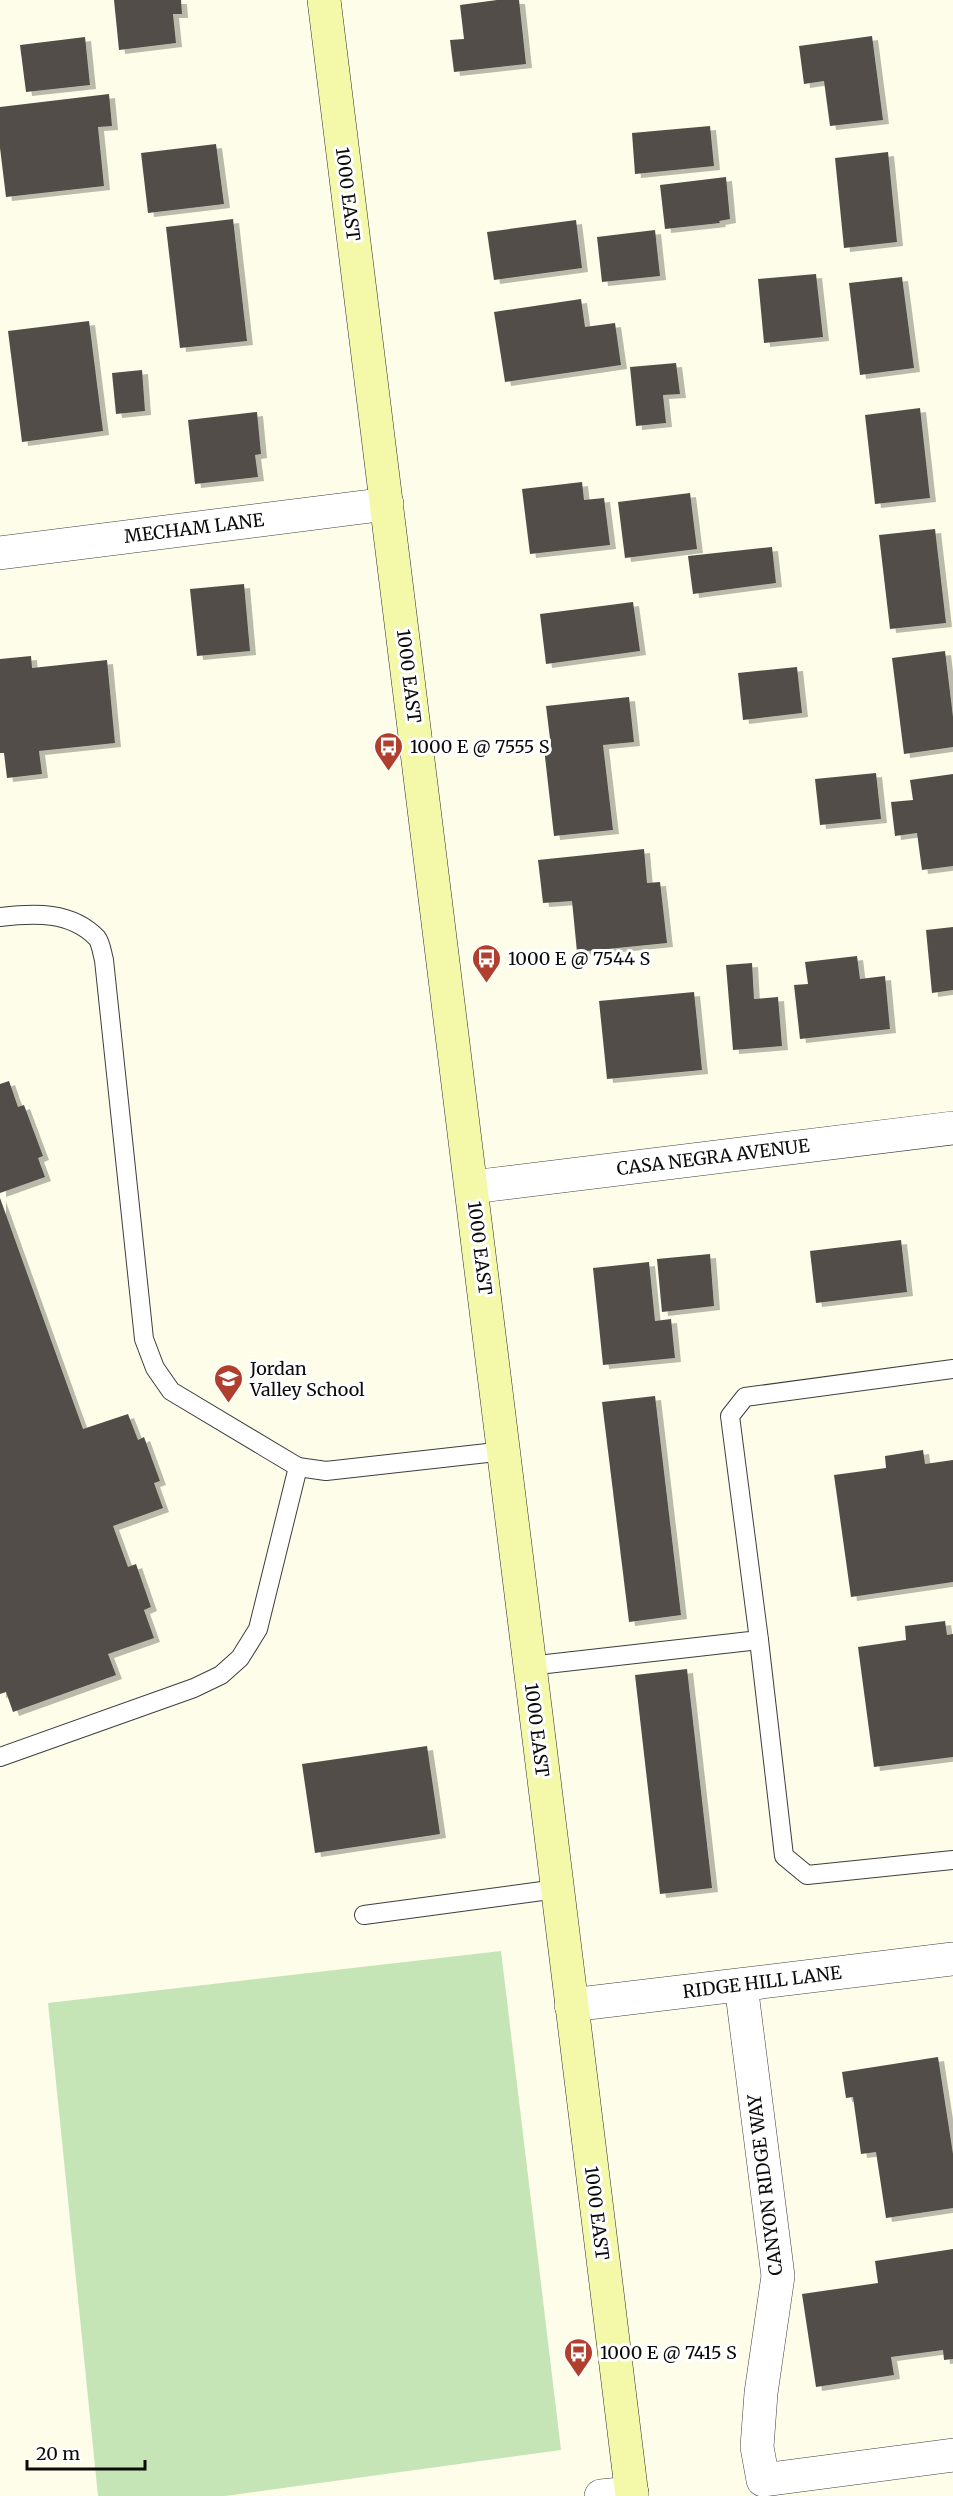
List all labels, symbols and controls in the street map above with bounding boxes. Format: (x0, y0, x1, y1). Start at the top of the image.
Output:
street label: 1000 EAST (331, 146, 365, 243)
street label: MECHAM LANE (123, 508, 266, 548)
street label: 1000 EAST (392, 628, 426, 725)
bus stop icon: 1000 E @ 7555 S (373, 730, 405, 772)
place label: 1000 E @ 7555 S (410, 735, 550, 758)
bus stop icon: 1000 E @ 7544 S (471, 942, 503, 984)
place label: 1000 E @ 7544 S (508, 947, 650, 970)
street label: CASA NEGRA AVENUE (615, 1134, 811, 1180)
street label: 1000 EAST (463, 1200, 497, 1297)
place label: Jordan Valley School (249, 1357, 365, 1401)
school or university icon: Jordan Valley School (213, 1362, 245, 1404)
street label: 1000 EAST (520, 1682, 554, 1779)
street label: RIDGE HILL LANE (681, 1961, 843, 2003)
street label: CANYON RIDGE WAY (742, 2093, 788, 2277)
street label: 1000 EAST (580, 2165, 614, 2262)
bus stop icon: 1000 E @ 7415 S (563, 2336, 595, 2378)
place label: 1000 E @ 7415 S (600, 2341, 737, 2364)
scale bar (27, 2433, 146, 2471)
text: 20 m (36, 2442, 80, 2465)

